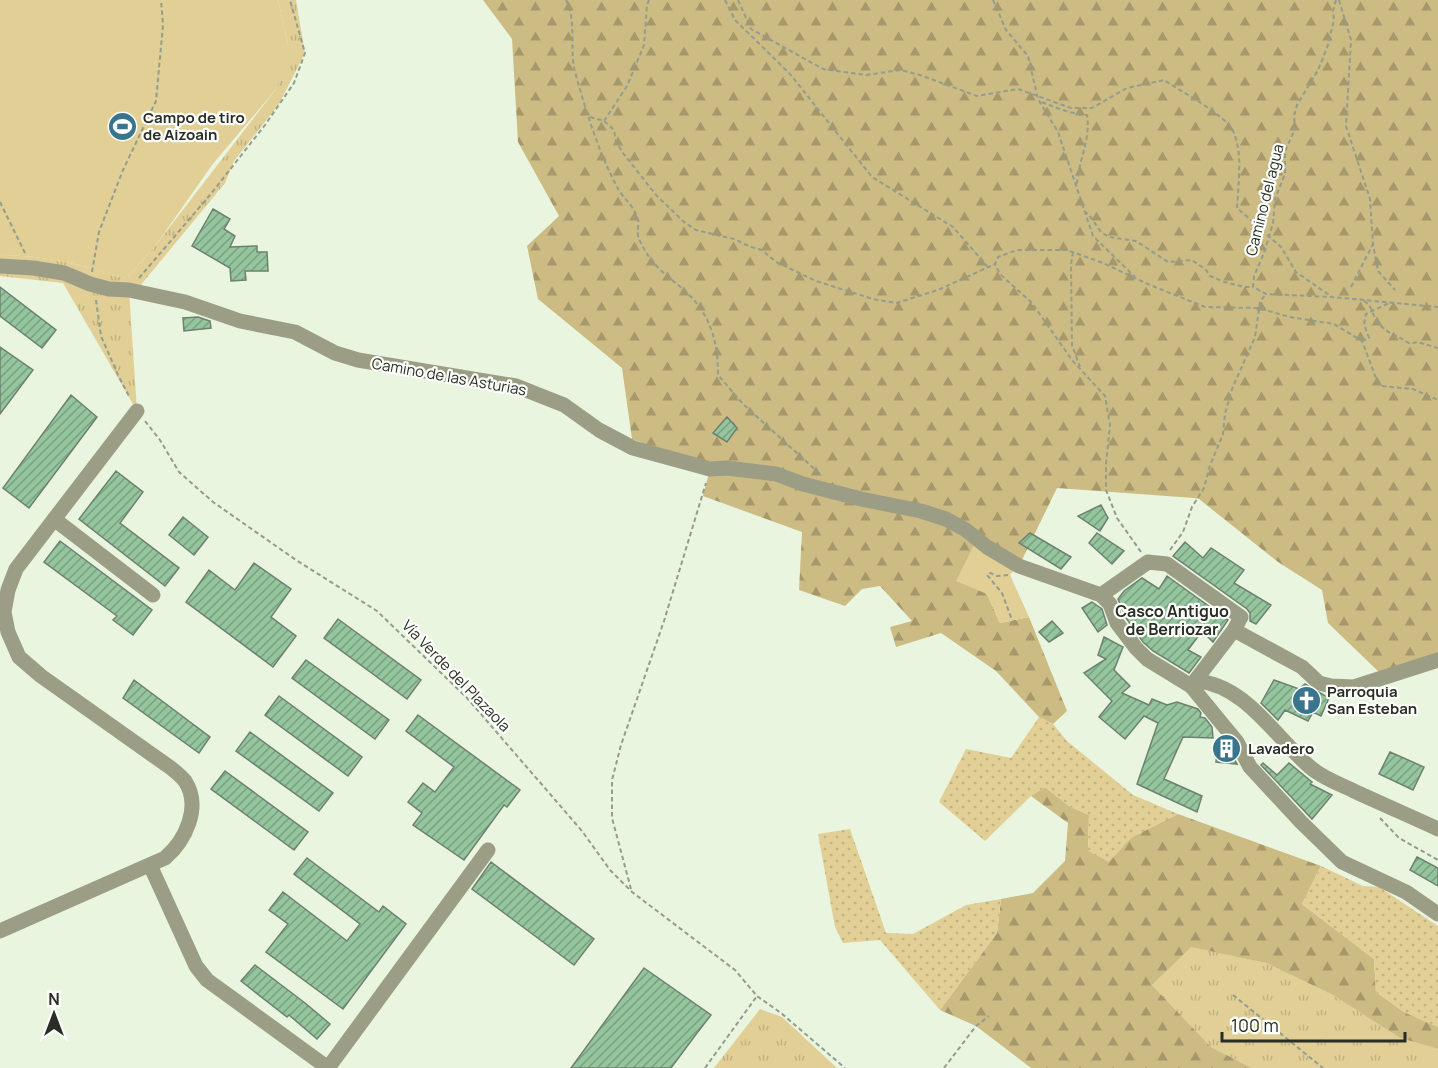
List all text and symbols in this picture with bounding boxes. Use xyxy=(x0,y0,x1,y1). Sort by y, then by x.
place label: Campo de tiro de Aizoain xyxy=(143,107,245,145)
sports icon: Campo de tiro de Aizoain xyxy=(106,111,138,143)
street label: Camino del agua xyxy=(1240,142,1289,258)
street label: Camino de las Asturias xyxy=(370,353,528,400)
district label: Casco Antiguo de Berriozar xyxy=(1115,600,1229,640)
street label: Vía Verde del Plazaola xyxy=(397,615,515,736)
place label: Parroquia San Esteban xyxy=(1327,681,1417,719)
church icon: Parroquia San Esteban xyxy=(1290,685,1322,717)
building icon: Lavadero xyxy=(1211,733,1243,765)
place label: Lavadero xyxy=(1248,738,1314,759)
north arrow xyxy=(24,984,84,1044)
text: N xyxy=(48,988,60,1010)
scale bar xyxy=(1222,1005,1405,1043)
text: 100 m xyxy=(1231,1013,1279,1037)

